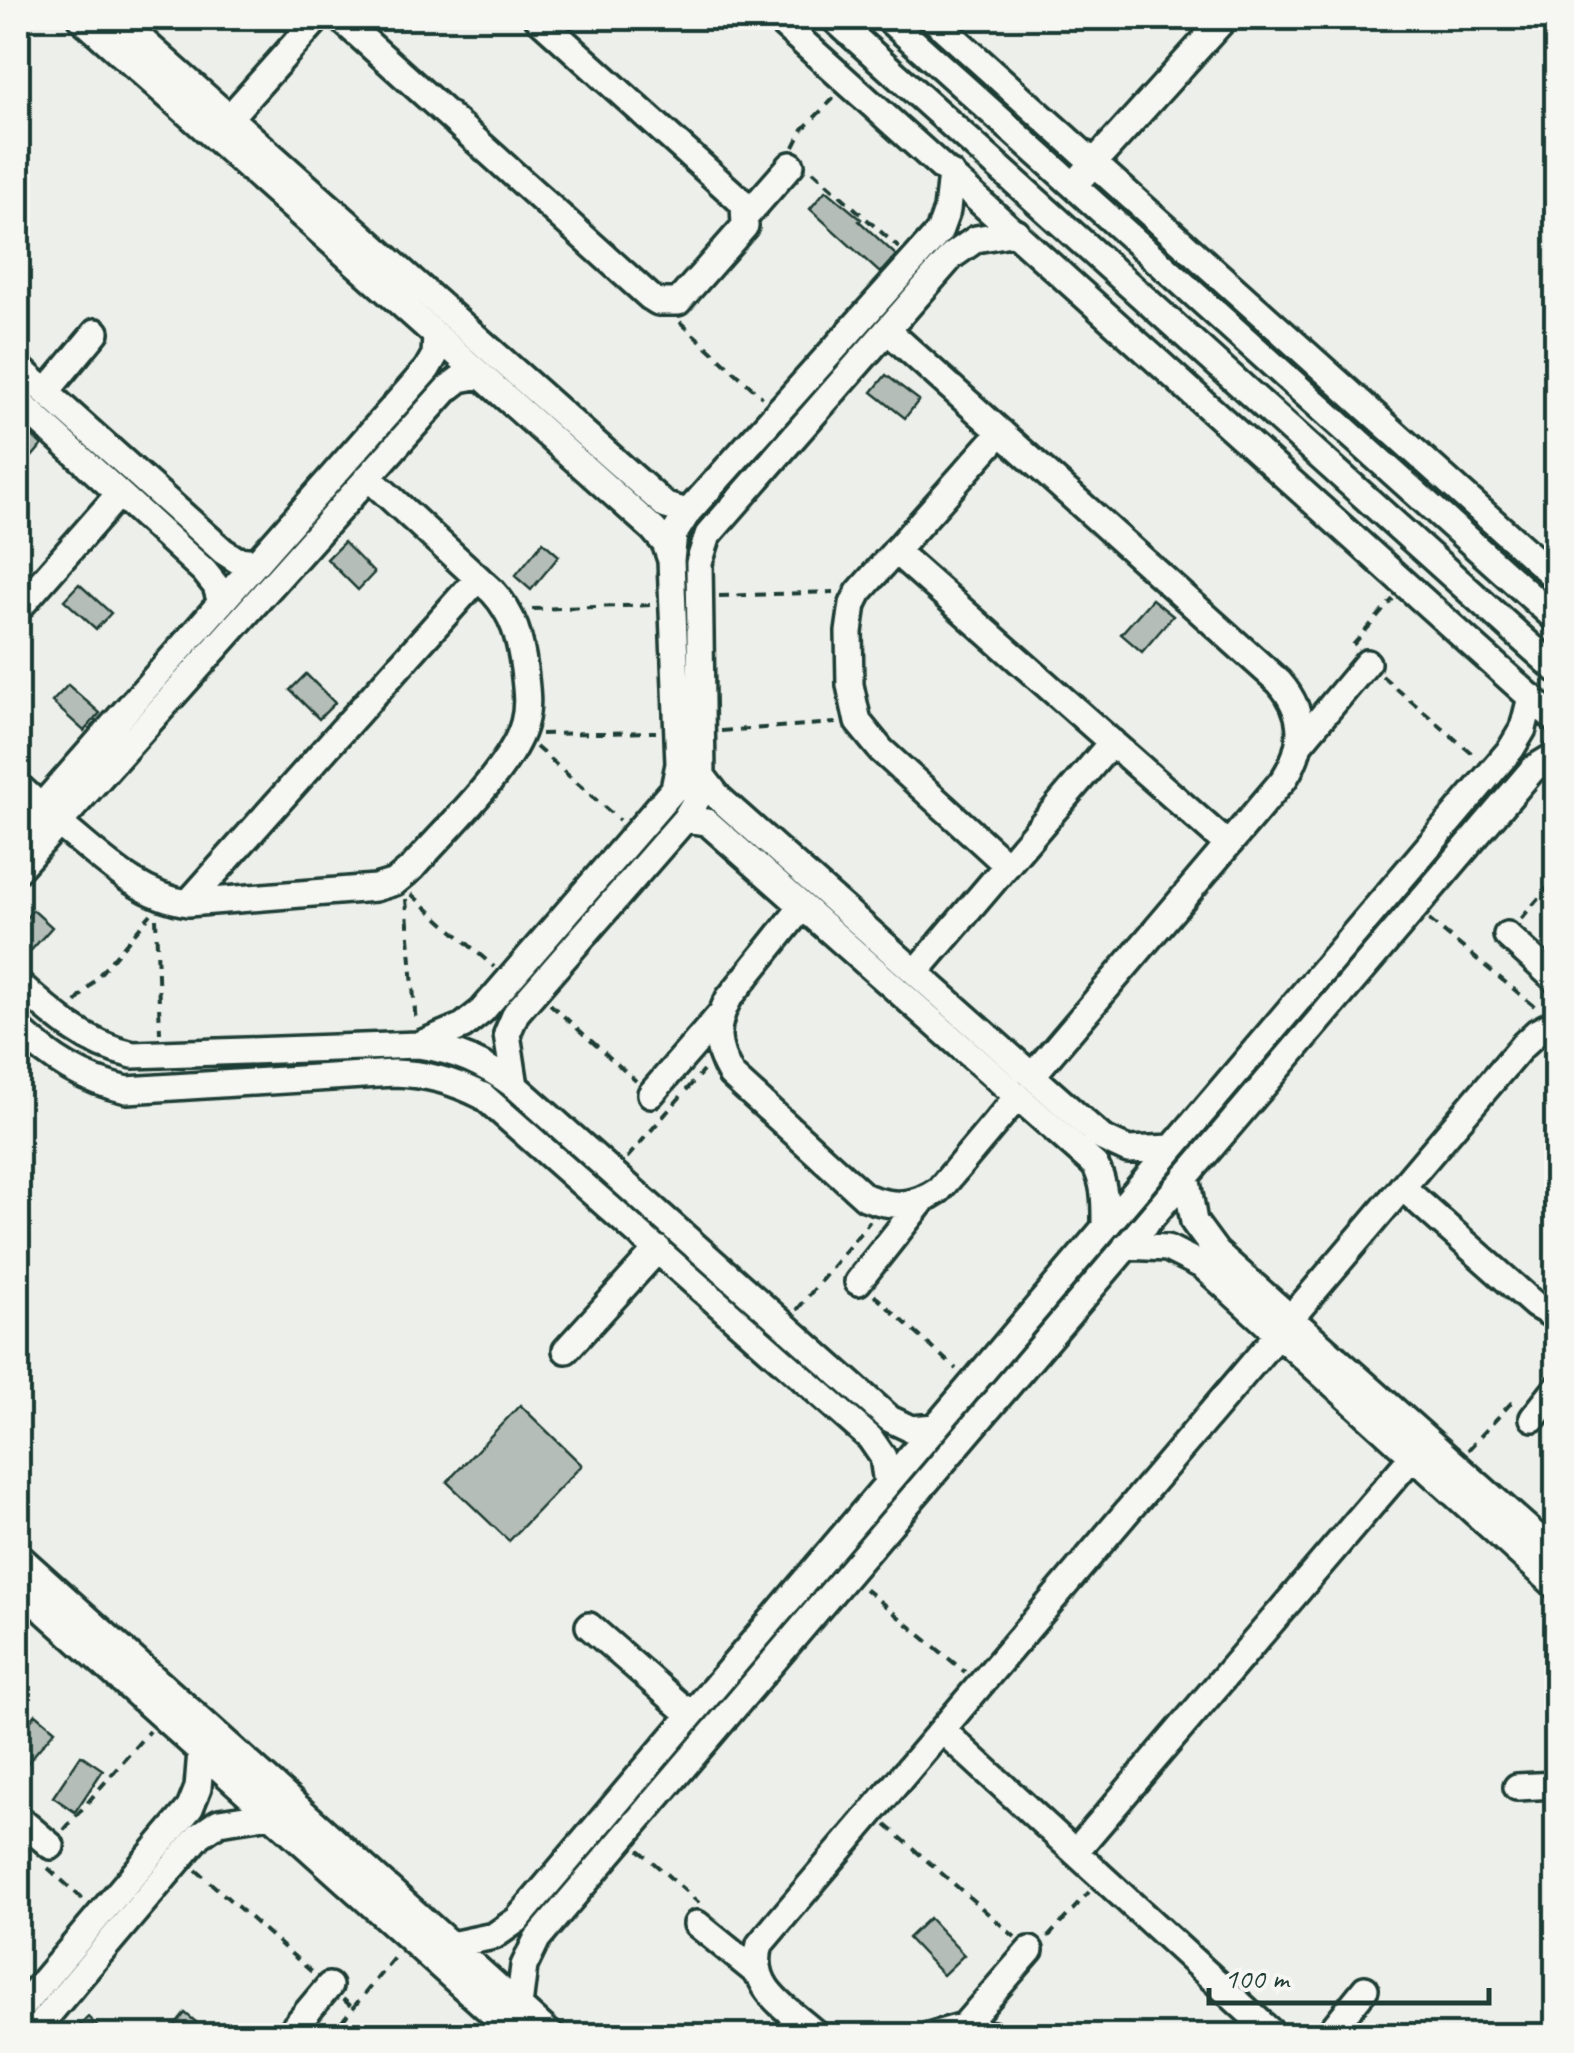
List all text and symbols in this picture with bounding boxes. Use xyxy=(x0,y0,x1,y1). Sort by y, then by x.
scale bar xyxy=(1209,1943,1489,2005)
text: 100 m xyxy=(1224,1959,1291,1997)

